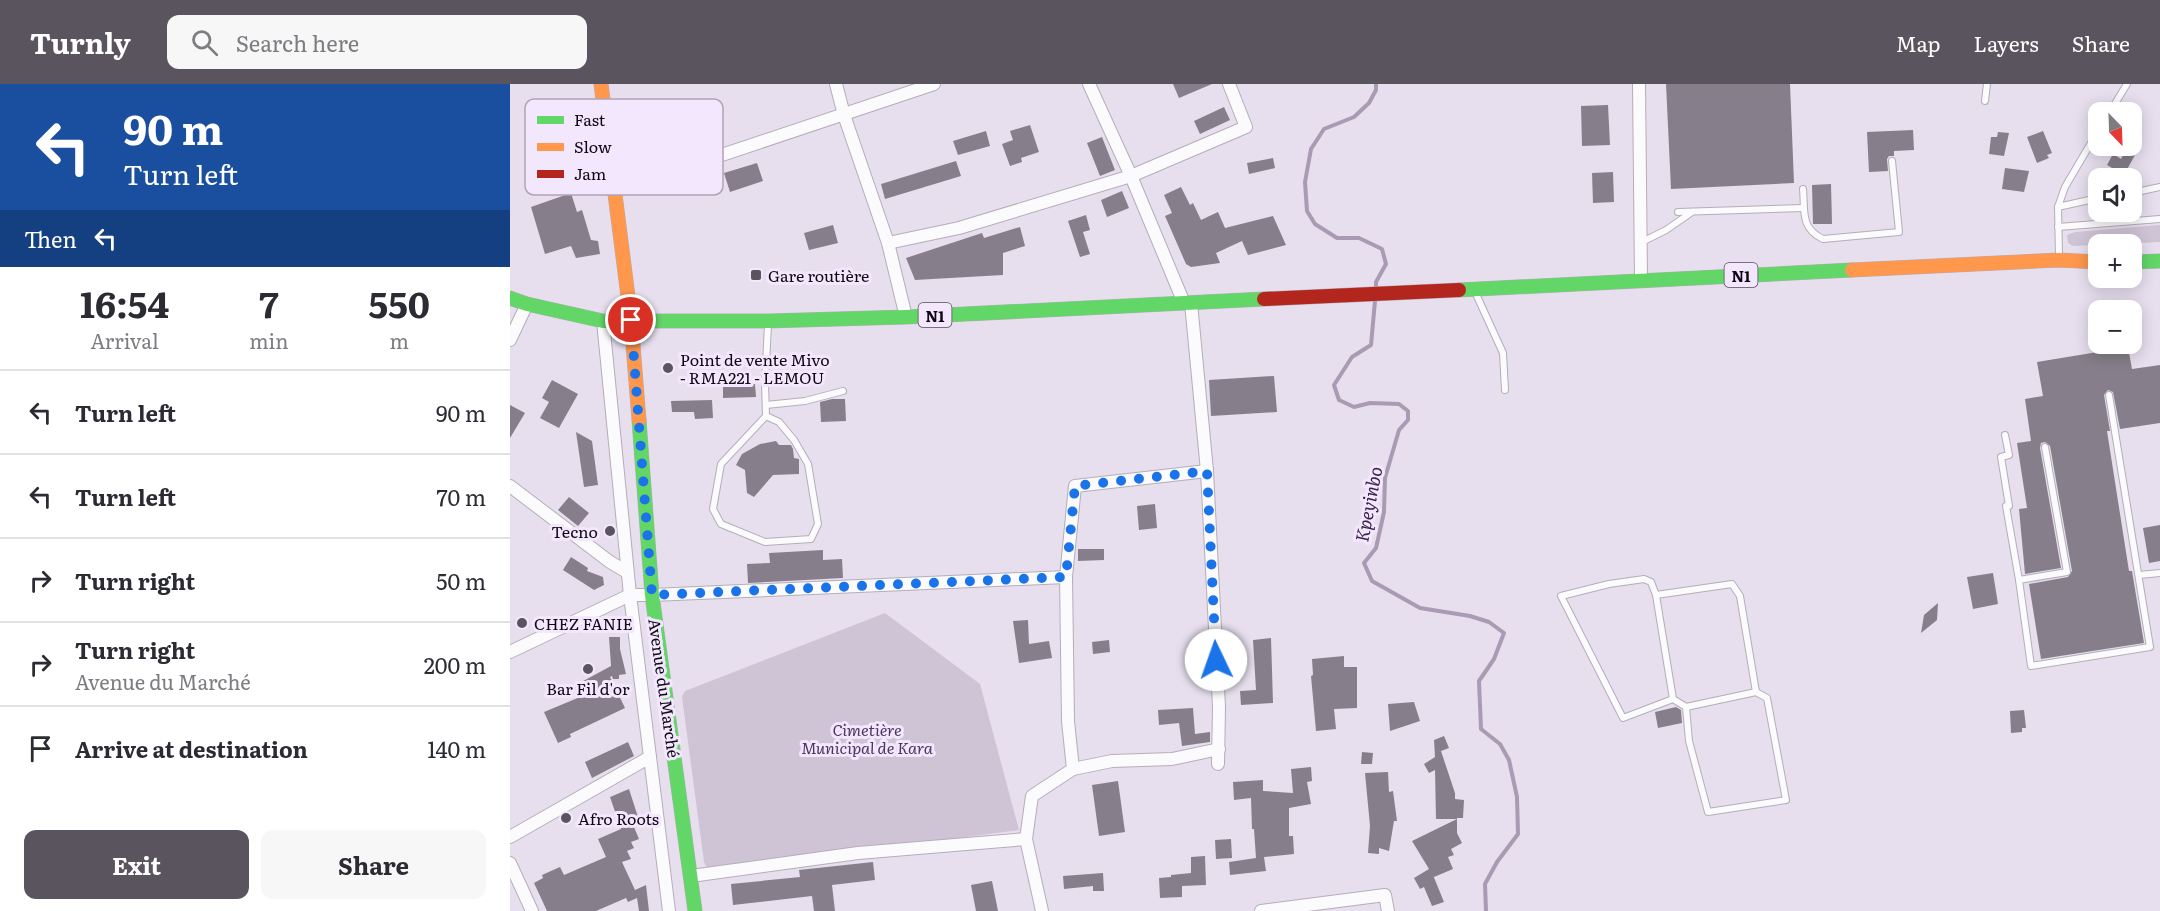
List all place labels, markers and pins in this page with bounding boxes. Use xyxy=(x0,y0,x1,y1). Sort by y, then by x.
place label: Gare routière xyxy=(768,263,869,287)
marker: Gare routière xyxy=(749,268,763,282)
pin xyxy=(605,294,656,345)
place label: Point de vente Mivo - RMA221 - LEMOU xyxy=(680,347,830,389)
marker: Point de vente Mivo - RMA221 - LEMOU xyxy=(661,361,675,375)
place label: Tecno xyxy=(551,519,598,543)
marker: Tecno xyxy=(603,524,617,538)
place label: CHEZ FANIE xyxy=(534,611,633,635)
marker: CHEZ FANIE xyxy=(515,616,529,630)
marker: Bar Fil d'or xyxy=(581,662,595,676)
place label: Bar Fil d'or xyxy=(546,676,630,700)
place label: Afro Roots xyxy=(578,806,659,830)
marker: Afro Roots xyxy=(559,811,573,825)

